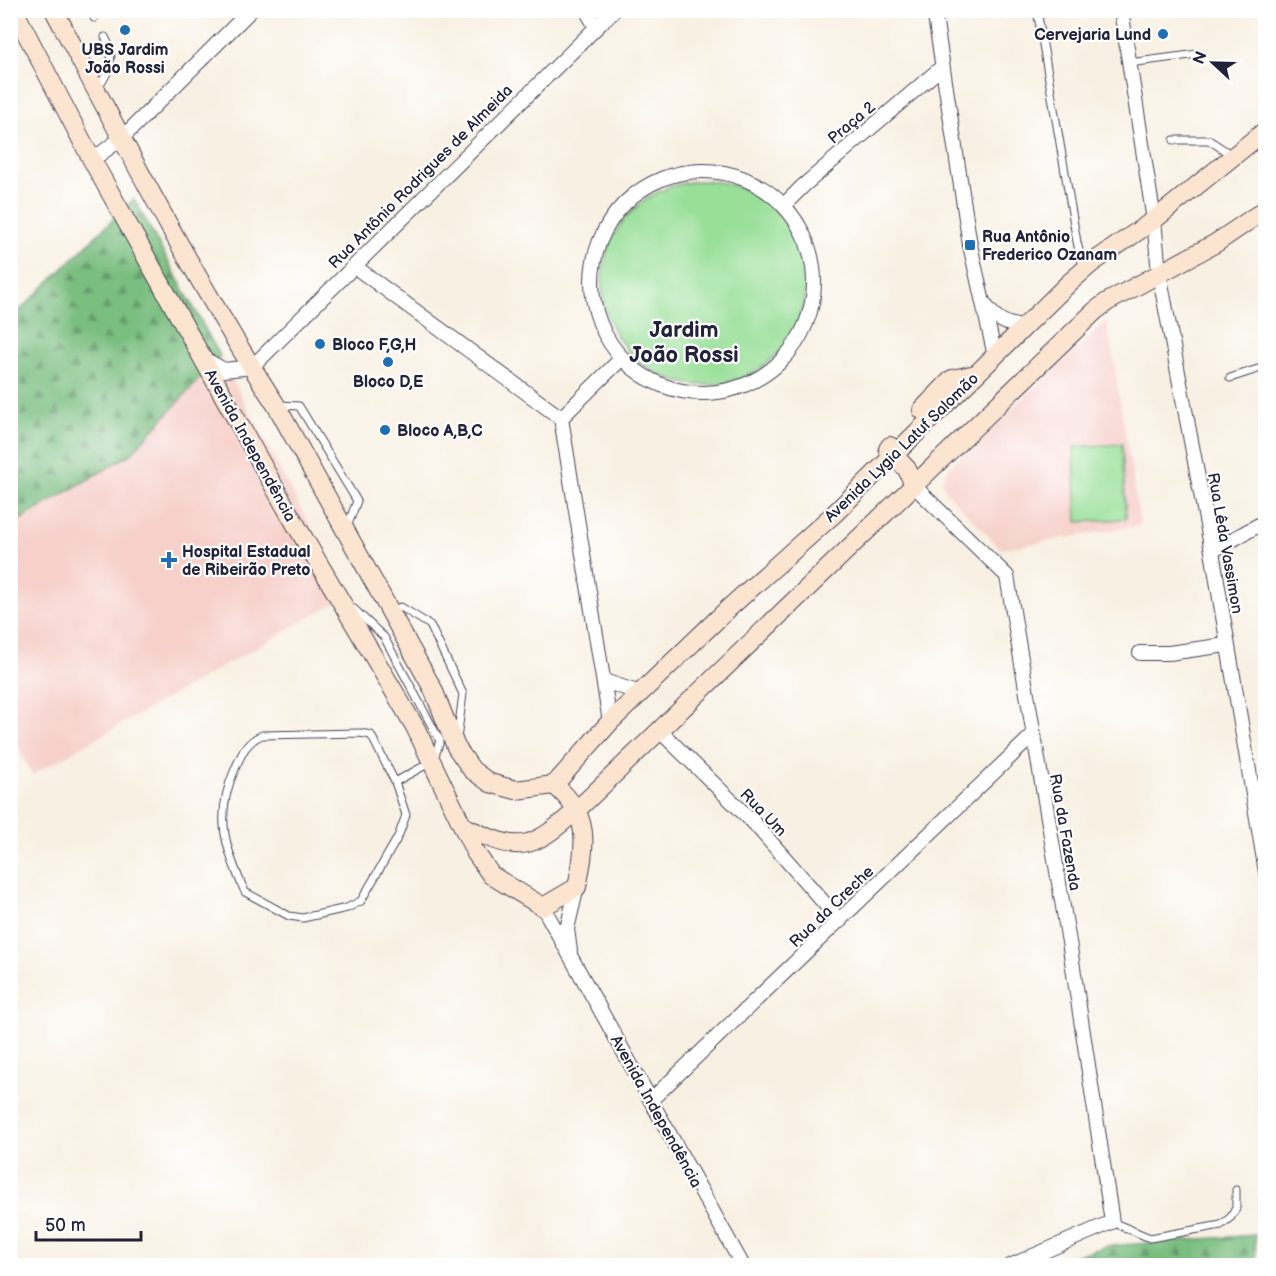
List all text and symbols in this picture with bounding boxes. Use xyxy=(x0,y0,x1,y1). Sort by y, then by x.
marker: UBS Jardim João Rossi xyxy=(118,23,132,37)
place label: Cervejaria Lund xyxy=(1034,26,1151,45)
marker: Cervejaria Lund xyxy=(1156,27,1170,41)
north arrow xyxy=(1183,33,1243,93)
place label: UBS Jardim João Rossi xyxy=(82,41,168,78)
text: N xyxy=(1189,49,1212,67)
street label: Rua Antônio Rodrigues de Almeida xyxy=(325,81,517,273)
street label: Praça 2 xyxy=(824,98,880,148)
place label: Rua Antônio Frederico Ozanam xyxy=(982,228,1117,265)
marker: Rua Antônio Frederico Ozanam xyxy=(963,238,977,252)
district label: Jardim João Rossi xyxy=(629,317,739,369)
place label: Bloco F,G,H xyxy=(332,336,416,355)
marker: Bloco F,G,H xyxy=(313,337,327,351)
marker: Bloco D,E xyxy=(381,355,395,369)
street label: Avenida Independência xyxy=(200,366,300,525)
street label: Avenida Lygia Latuf Salomão xyxy=(821,369,983,527)
place label: Bloco D,E xyxy=(353,373,423,392)
place label: Bloco A,B,C xyxy=(397,422,483,441)
marker: Bloco A,B,C xyxy=(378,423,392,437)
street label: Rua Lêda Vassimon xyxy=(1203,471,1246,615)
place label: Hospital Estadual de Ribeirão Preto xyxy=(182,543,311,580)
marker: Hospital Estadual de Ribeirão Preto xyxy=(160,551,178,569)
street label: Rua da Fazenda xyxy=(1045,772,1084,892)
street label: Rua Um xyxy=(736,785,790,841)
street label: Rua da Creche xyxy=(786,862,878,952)
street label: Avenida Independência xyxy=(606,1032,706,1191)
scale bar xyxy=(36,1204,141,1242)
text: 50 m xyxy=(45,1215,86,1236)

